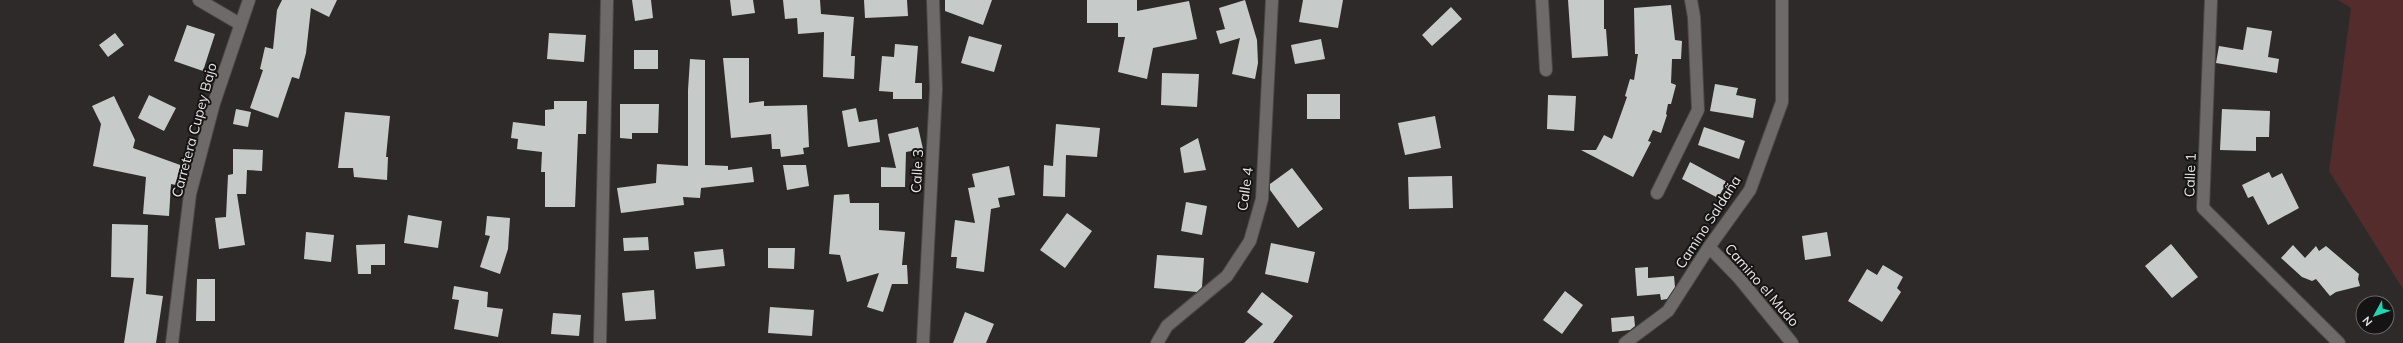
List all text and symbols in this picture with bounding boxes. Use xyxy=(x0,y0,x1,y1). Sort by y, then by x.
street label: Carretera Cupey Bajo xyxy=(167,61,221,199)
street label: Calle 3 xyxy=(907,149,927,193)
street label: Calle 1 xyxy=(2180,153,2200,197)
street label: Calle 4 xyxy=(1233,165,1257,212)
street label: Camino Saldaña xyxy=(1671,172,1745,272)
street label: Camino el Mudo xyxy=(1721,240,1803,330)
north arrow xyxy=(2355,295,2395,335)
text: N xyxy=(2359,314,2375,329)

